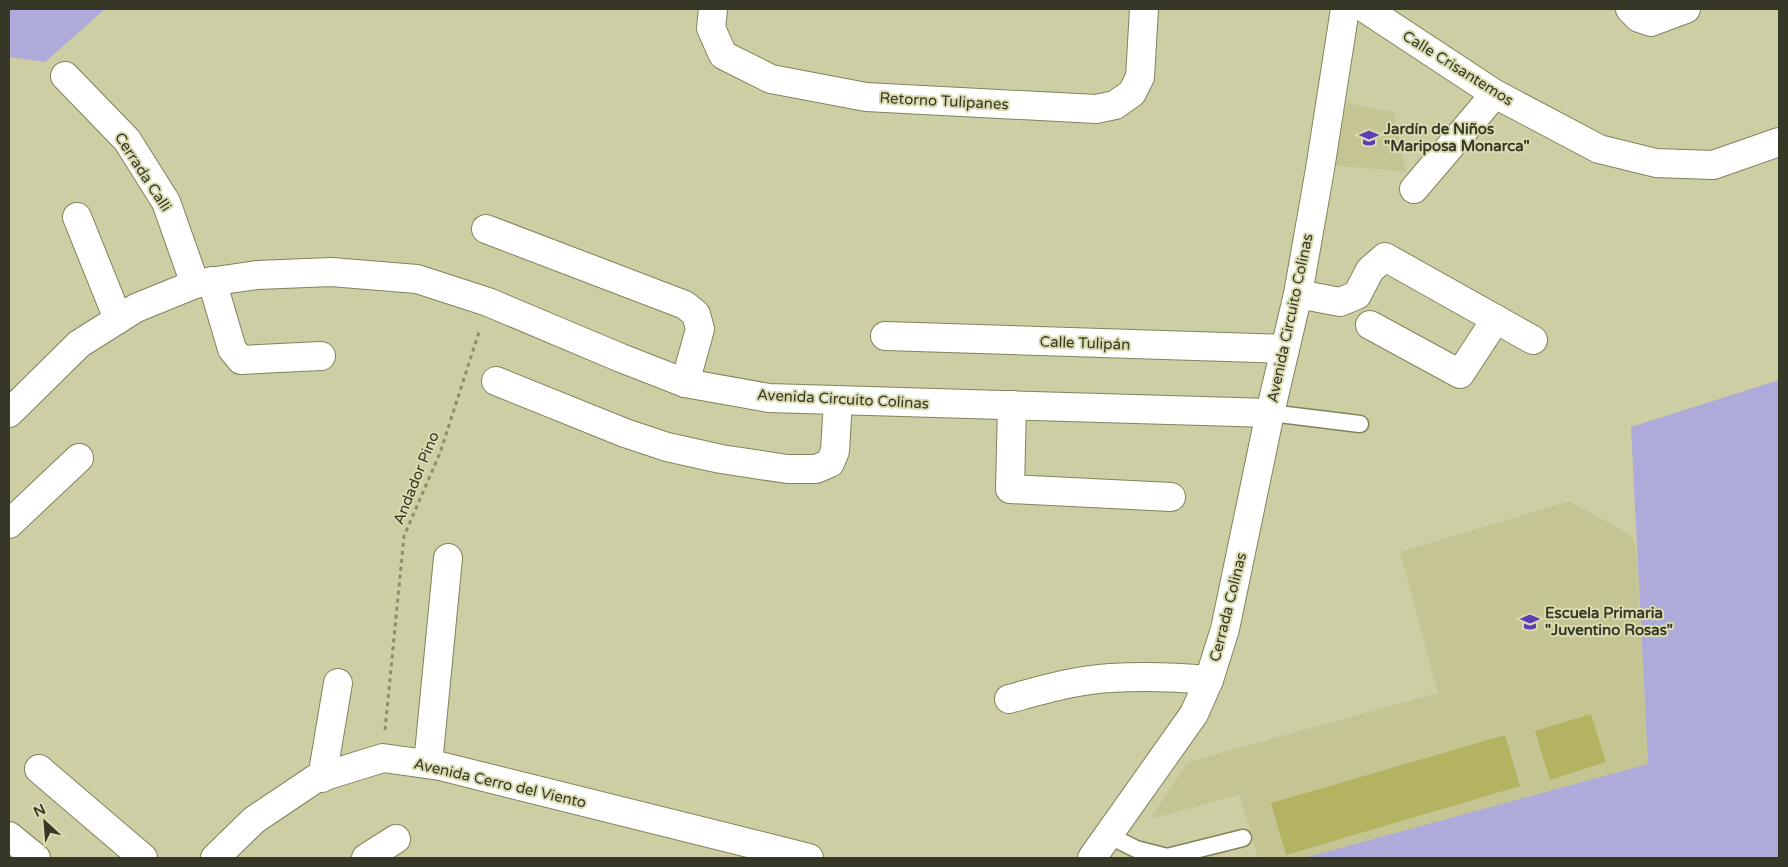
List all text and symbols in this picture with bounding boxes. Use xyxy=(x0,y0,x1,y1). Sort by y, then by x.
street label: Calle Crisantemos xyxy=(1399,27,1517,109)
street label: Retorno Tulipanes xyxy=(879,89,1009,113)
place label: Jardín de Niños "Mariposa Monarca" xyxy=(1383,120,1530,156)
school or university icon: Jardín de Niños "Mariposa Monarca" xyxy=(1358,127,1380,149)
street label: Cerrada Calli xyxy=(111,129,175,215)
street label: Avenida Circuito Colinas xyxy=(1263,232,1317,404)
street label: Calle Tulipán xyxy=(1039,332,1131,354)
street label: Avenida Circuito Colinas xyxy=(756,386,930,412)
street label: Andador Pino xyxy=(389,429,443,527)
street label: Cerrada Colinas xyxy=(1206,551,1250,663)
place label: Escuela Primaria "Juventino Rosas" xyxy=(1545,604,1673,639)
school or university icon: Escuela Primaria "Juventino Rosas" xyxy=(1519,611,1541,633)
street label: Avenida Cerro del Viento xyxy=(412,754,588,812)
north arrow xyxy=(20,797,70,847)
text: N xyxy=(31,801,48,821)

